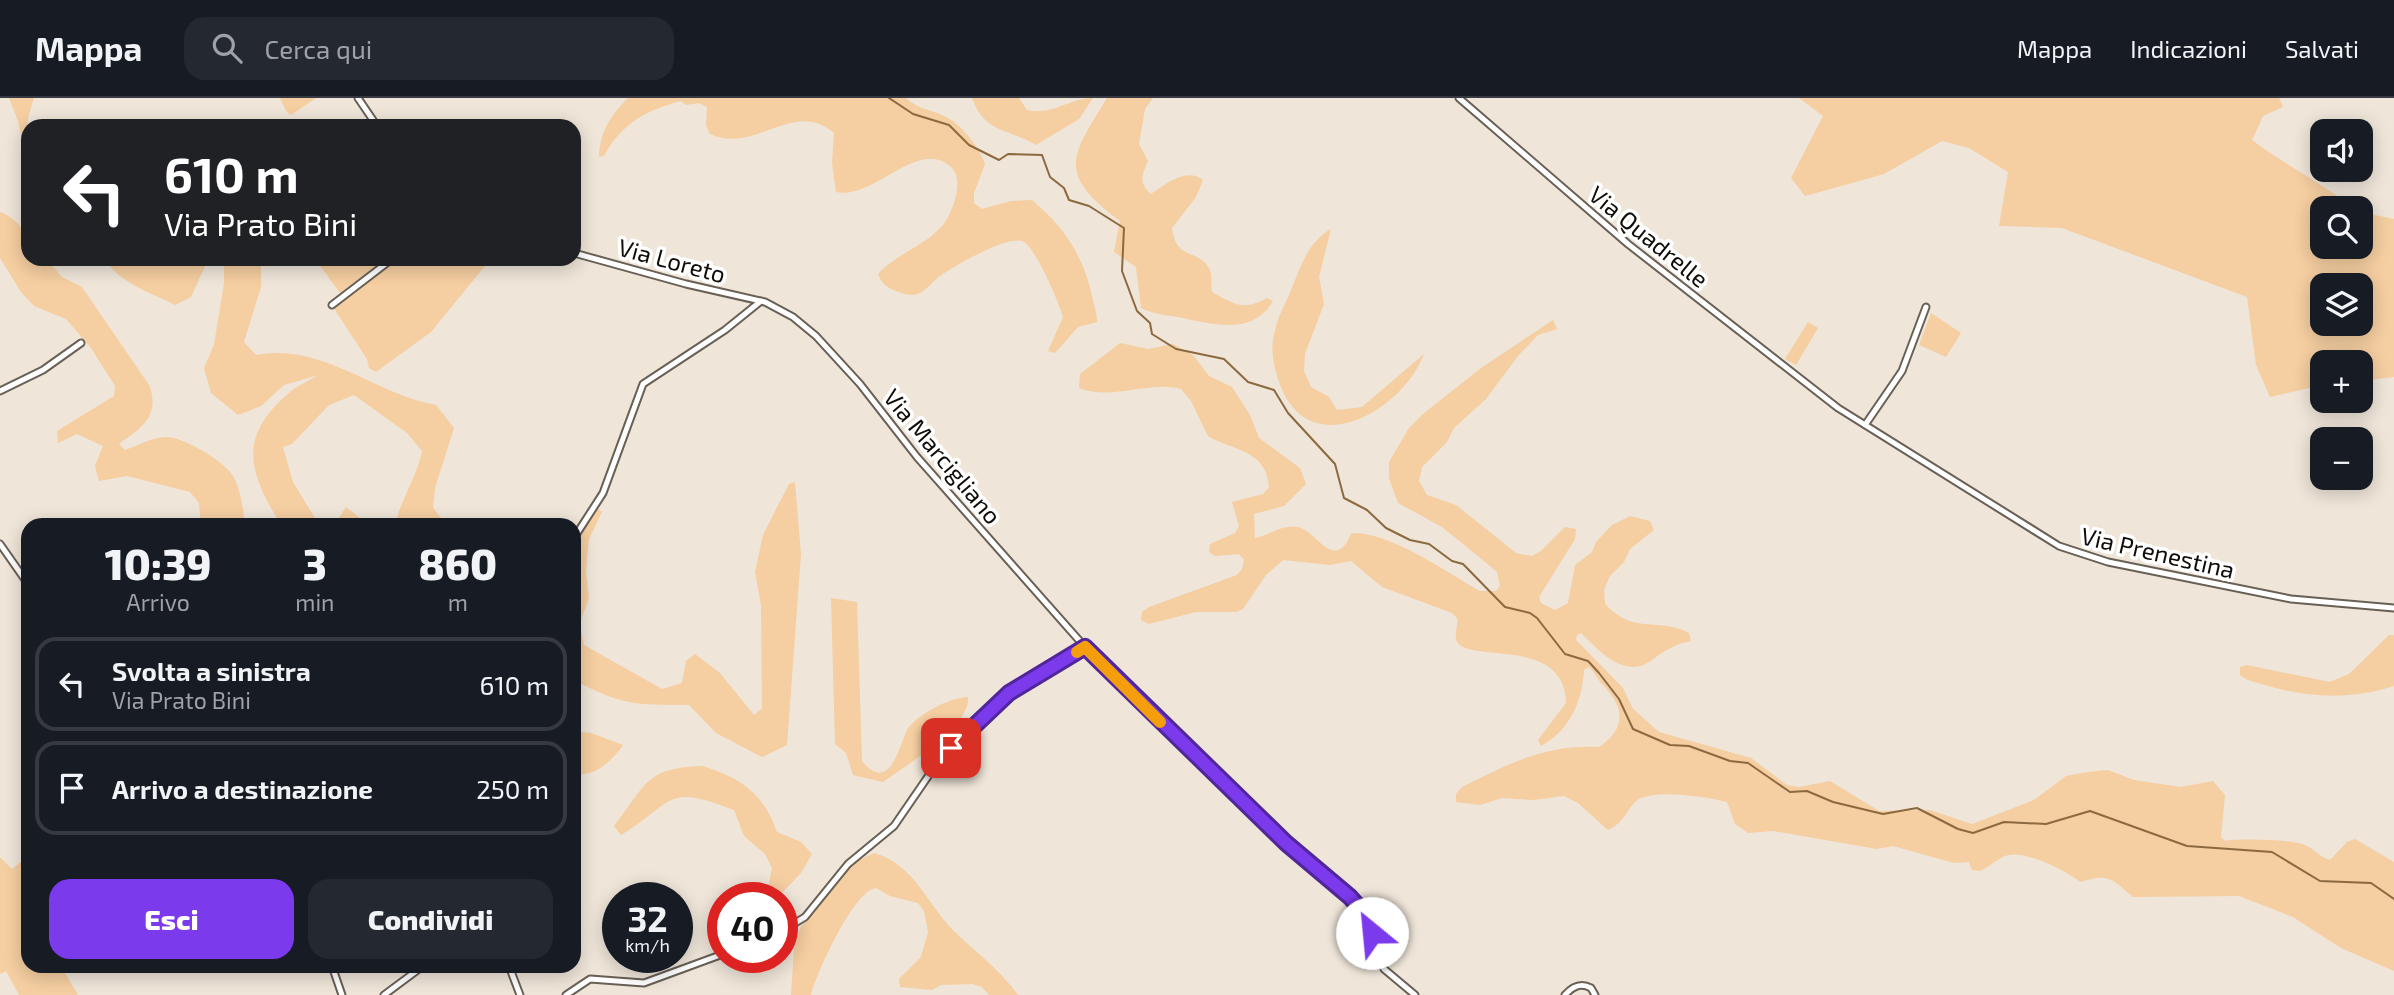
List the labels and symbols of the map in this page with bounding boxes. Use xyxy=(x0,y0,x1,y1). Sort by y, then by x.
street label: Via Quadrelle xyxy=(1583,179,1715,293)
street label: Via Loreto xyxy=(615,232,729,288)
street label: Via Marcigliano xyxy=(878,383,1008,529)
street label: Via Prenestina xyxy=(2078,520,2238,584)
pin xyxy=(921,718,981,778)
speed limit sign: 40 xyxy=(707,882,798,973)
position arrow xyxy=(1335,896,1409,970)

